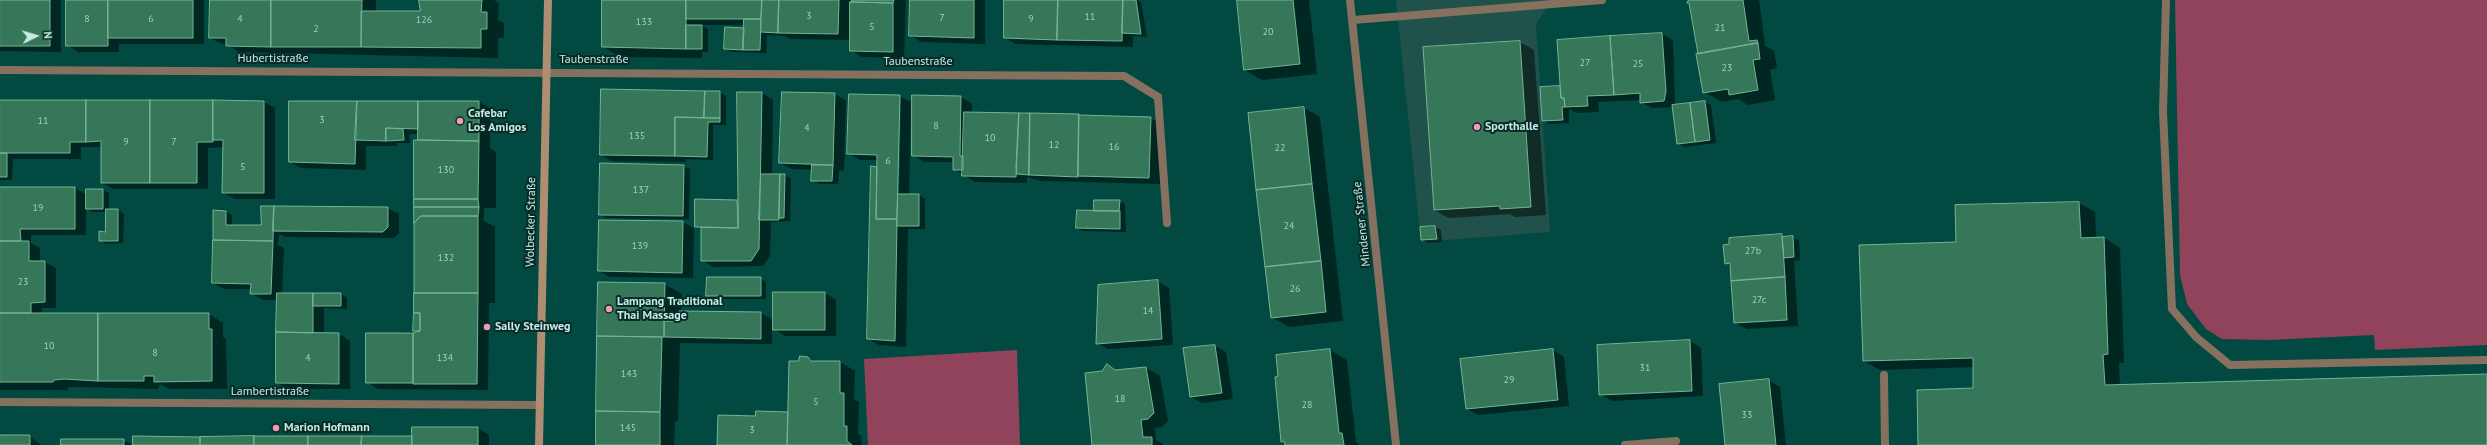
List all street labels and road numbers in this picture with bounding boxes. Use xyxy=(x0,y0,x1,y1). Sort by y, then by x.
street label: Hubertistraße xyxy=(237,52,309,66)
street label: Taubenstraße xyxy=(559,53,629,67)
street label: Taubenstraße xyxy=(883,55,953,69)
street label: Wolbecker Straße xyxy=(523,177,539,267)
street label: Mindener Straße xyxy=(1350,181,1374,267)
street label: Lambertistraße xyxy=(231,385,309,399)

